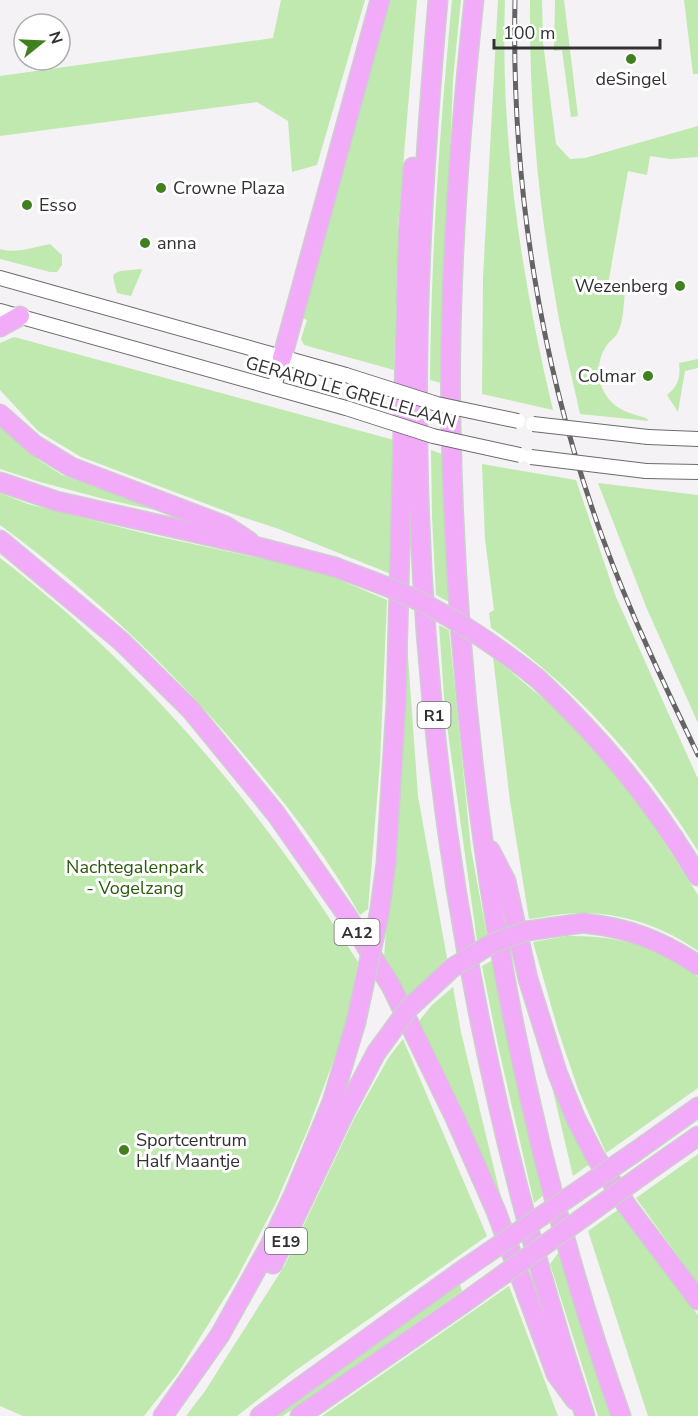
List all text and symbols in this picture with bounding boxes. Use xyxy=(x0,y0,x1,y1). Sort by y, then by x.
north arrow xyxy=(12,12,72,72)
scale bar xyxy=(494,12,660,50)
text: 100 m xyxy=(503,21,555,45)
text: N xyxy=(43,29,68,47)
marker: deSingel xyxy=(624,52,638,66)
place label: deSingel xyxy=(596,67,667,91)
place label: Crowne Plaza xyxy=(173,176,285,200)
marker: Crowne Plaza xyxy=(154,181,168,195)
place label: Esso xyxy=(39,193,77,217)
marker: Esso xyxy=(20,198,34,212)
place label: anna xyxy=(157,231,197,255)
marker: anna xyxy=(138,236,152,250)
place label: Wezenberg xyxy=(575,274,668,298)
marker: Wezenberg xyxy=(673,279,687,293)
street label: GERARD LE GRELLELAAN xyxy=(243,350,459,434)
place label: Colmar xyxy=(578,364,637,388)
marker: Colmar xyxy=(641,369,655,383)
road number: R1 xyxy=(418,702,450,728)
park label: Nachtegalenpark - Vogelzang xyxy=(66,855,205,900)
road number: A12 xyxy=(334,919,380,945)
place label: Sportcentrum Half Maantje xyxy=(136,1128,247,1173)
marker: Sportcentrum Half Maantje xyxy=(117,1143,131,1157)
road number: E19 xyxy=(265,1228,307,1254)

